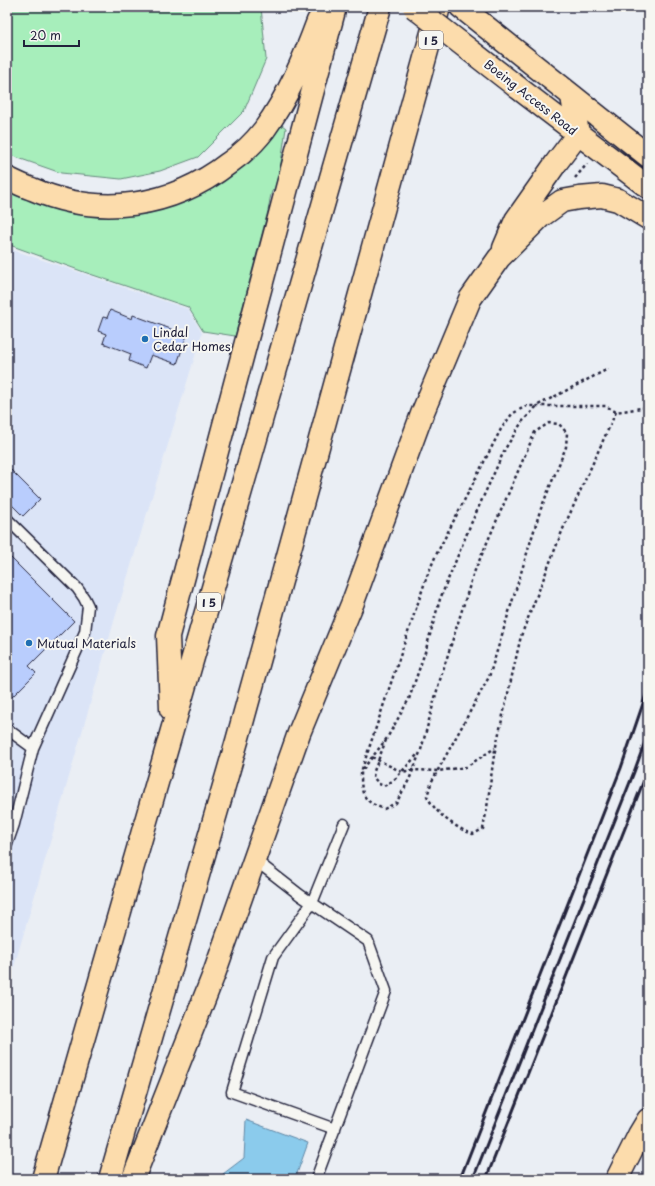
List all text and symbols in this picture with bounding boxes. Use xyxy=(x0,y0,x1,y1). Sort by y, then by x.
scale bar xyxy=(24,22,79,48)
text: 20 m xyxy=(30,26,61,44)
road number: I 5 xyxy=(419,31,443,49)
street label: Boeing Access Road xyxy=(481,55,581,139)
place label: Lindal Cedar Homes xyxy=(153,323,231,355)
marker: Lindal Cedar Homes xyxy=(140,334,150,344)
road number: I 5 xyxy=(197,593,221,611)
place label: Mutual Materials xyxy=(37,634,137,652)
marker: Mutual Materials xyxy=(24,638,34,648)

